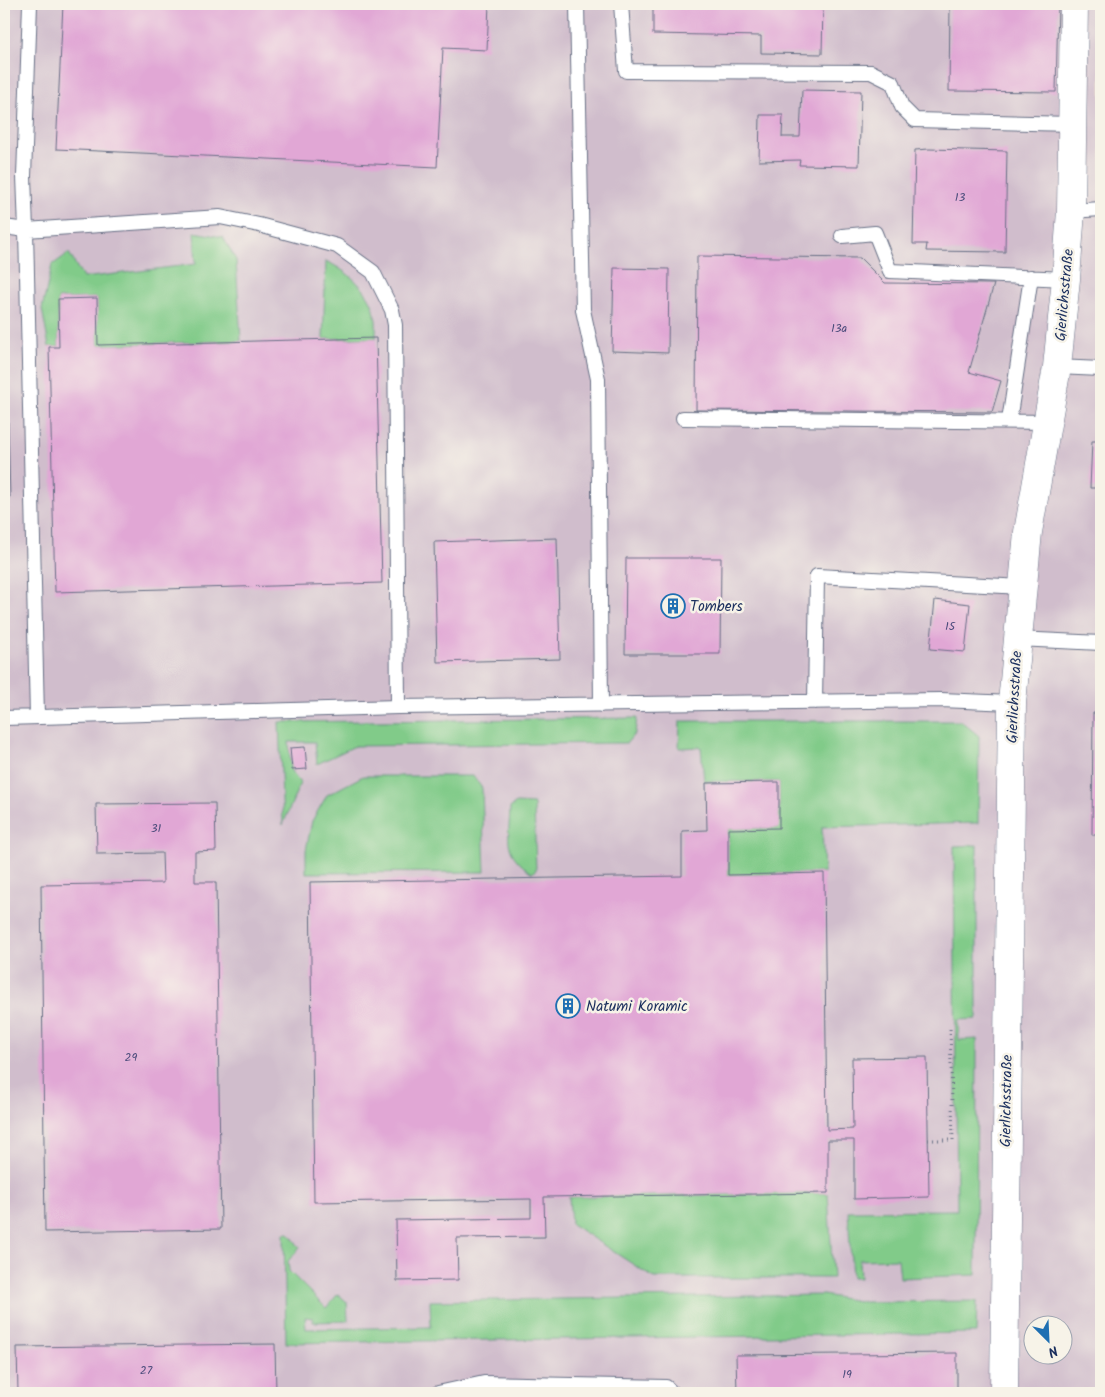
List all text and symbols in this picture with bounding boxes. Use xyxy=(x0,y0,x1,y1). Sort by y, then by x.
house number: 13 xyxy=(955,188,965,207)
street label: Gierlichsstraße xyxy=(1049,248,1081,342)
house number: 13a xyxy=(831,319,847,338)
building icon: Tombers xyxy=(660,593,686,619)
place label: Tombers xyxy=(690,595,743,619)
house number: 15 xyxy=(945,617,957,636)
street label: Gierlichsstraße xyxy=(1001,650,1029,744)
house number: 31 xyxy=(151,819,162,838)
building icon: Natumi Koramic xyxy=(555,993,581,1019)
place label: Natumi Koramic xyxy=(586,995,688,1019)
house number: 29 xyxy=(125,1048,138,1067)
street label: Gierlichsstraße xyxy=(994,1054,1020,1147)
north arrow xyxy=(1022,1314,1072,1364)
text: N xyxy=(1044,1339,1061,1363)
house number: 27 xyxy=(140,1361,153,1380)
house number: 19 xyxy=(842,1365,852,1384)

